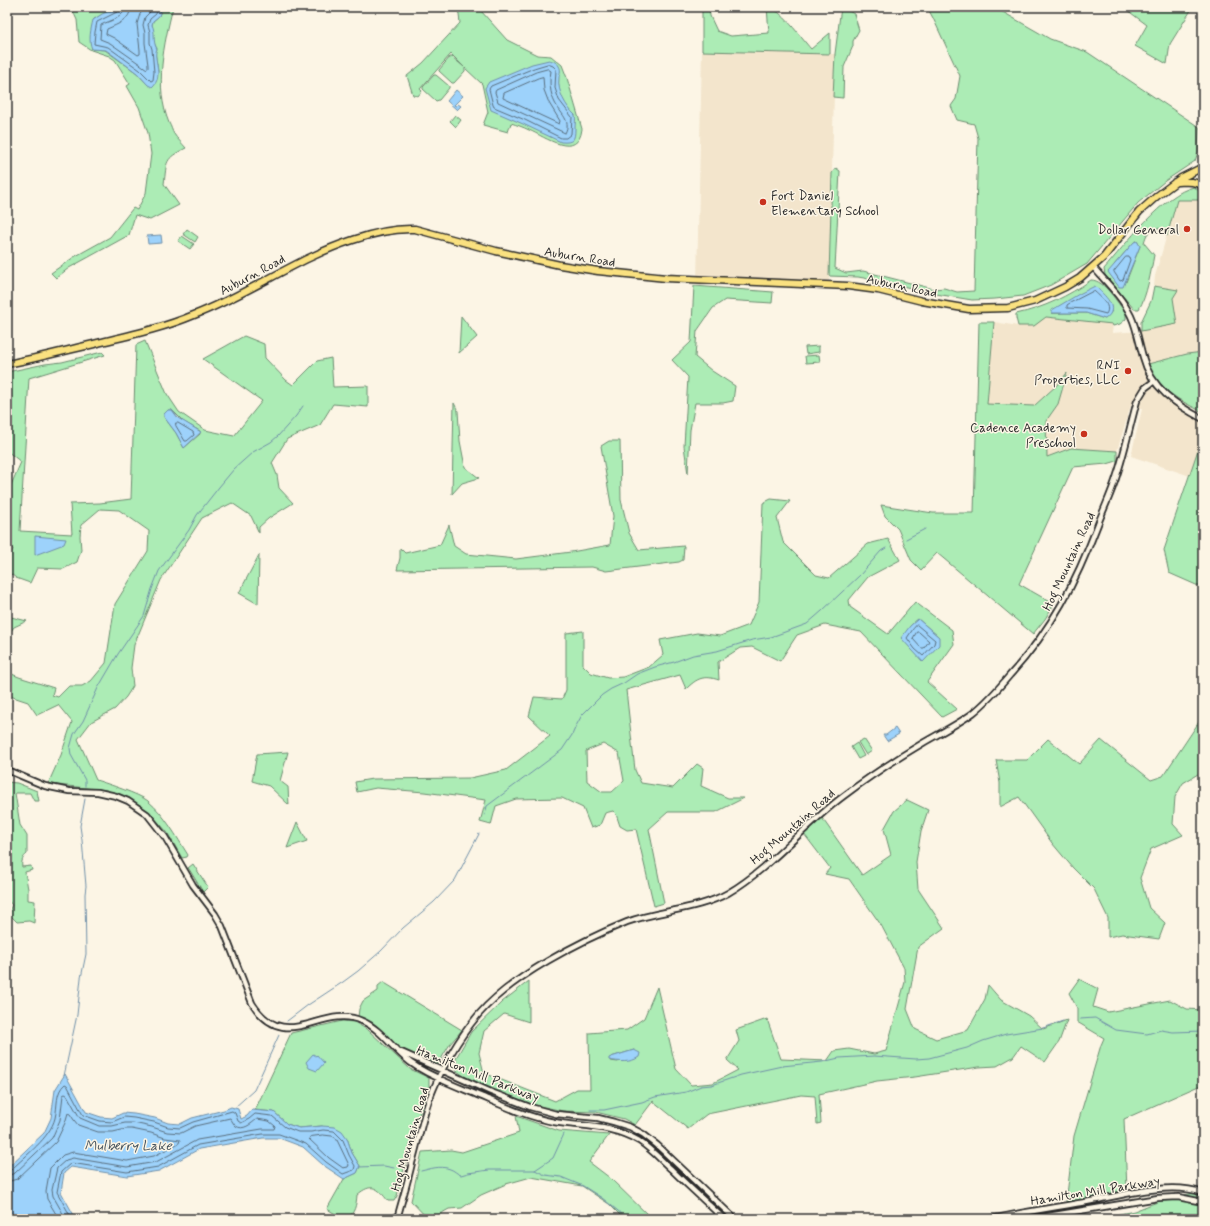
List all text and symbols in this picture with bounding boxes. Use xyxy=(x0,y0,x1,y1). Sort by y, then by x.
place label: Fort Daniel Elementary School xyxy=(771,188,879,220)
marker: Fort Daniel Elementary School xyxy=(758,197,768,207)
place label: Dollar General xyxy=(1097,222,1179,239)
marker: Dollar General xyxy=(1182,224,1192,234)
street label: Auburn Road xyxy=(543,243,617,272)
street label: Auburn Road xyxy=(217,251,288,300)
street label: Auburn Road xyxy=(865,271,939,302)
place label: RNI Properties, LLC xyxy=(1034,357,1120,389)
marker: RNI Properties, LLC xyxy=(1123,366,1133,376)
place label: Cadence Academy Preschool xyxy=(970,420,1076,452)
marker: Cadence Academy Preschool xyxy=(1079,429,1089,439)
street label: Hog Mountain Road xyxy=(1039,509,1102,615)
street label: Hog Mountain Road xyxy=(747,786,840,870)
street label: Hamilton Mill Parkway xyxy=(414,1042,541,1107)
street label: Hog Mountain Road xyxy=(387,1085,435,1194)
water label: Mulberry Lake xyxy=(84,1137,172,1155)
street label: Hamilton Mill Parkway xyxy=(1029,1173,1161,1210)

